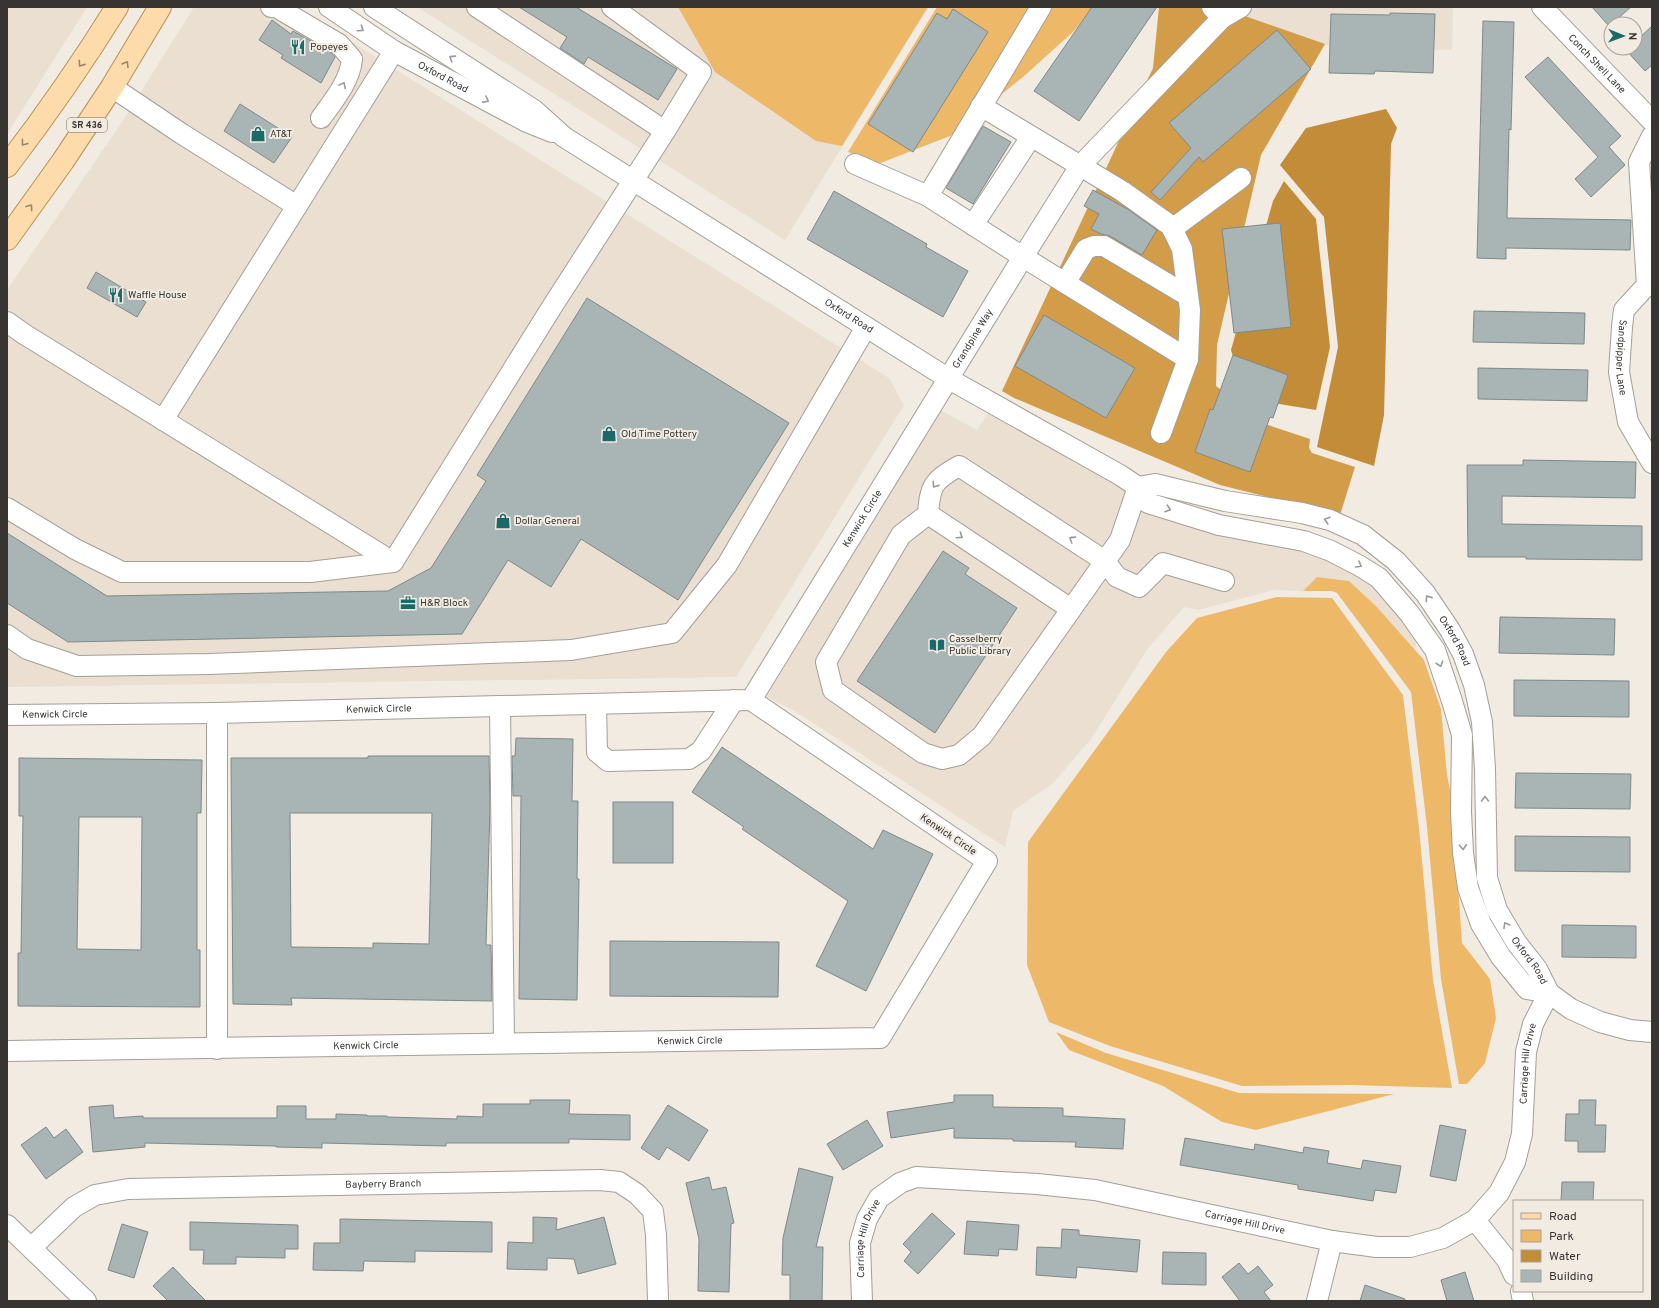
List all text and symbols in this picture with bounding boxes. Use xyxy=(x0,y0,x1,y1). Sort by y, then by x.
north arrow xyxy=(1603,16,1643,56)
one-way arrow xyxy=(357,24,364,31)
street label: Conch Shell Lane xyxy=(1565,31,1629,96)
text: N xyxy=(1625,32,1639,40)
restaurant icon: Popeyes xyxy=(289,38,307,56)
place label: Popeyes xyxy=(310,41,348,54)
one-way arrow xyxy=(449,55,456,63)
street label: Oxford Road xyxy=(415,58,471,96)
one-way arrow xyxy=(79,59,86,66)
one-way arrow xyxy=(121,61,128,68)
one-way arrow xyxy=(338,82,345,89)
one-way arrow xyxy=(482,96,489,103)
road number: SR 436 xyxy=(67,118,107,132)
shop icon: AT&T xyxy=(249,125,267,143)
place label: AT&T xyxy=(270,128,293,141)
one-way arrow xyxy=(22,139,29,146)
one-way arrow xyxy=(25,204,33,211)
restaurant icon: Waffle House xyxy=(107,286,125,304)
place label: Waffle House xyxy=(128,289,187,302)
street label: Oxford Road xyxy=(822,296,876,336)
street label: Grandpine Way xyxy=(950,307,996,371)
street label: Sandpipper Lane xyxy=(1612,319,1630,396)
shop icon: Old Time Pottery xyxy=(600,425,618,443)
place label: Old Time Pottery xyxy=(621,428,697,441)
one-way arrow xyxy=(933,480,940,487)
street label: Kenwick Circle xyxy=(840,487,885,550)
one-way arrow xyxy=(1164,504,1171,513)
shop icon: Dollar General xyxy=(494,512,512,530)
place label: Dollar General xyxy=(515,515,579,528)
one-way arrow xyxy=(1324,516,1331,525)
one-way arrow xyxy=(956,531,963,539)
one-way arrow xyxy=(1069,537,1076,544)
one-way arrow xyxy=(1355,561,1362,568)
office icon: H&R Block xyxy=(399,594,417,612)
one-way arrow xyxy=(1426,595,1433,602)
place label: H&R Block xyxy=(420,597,468,610)
street label: Oxford Road xyxy=(1436,613,1473,668)
place label: Casselberry Public Library xyxy=(949,633,1011,658)
library icon: Casselberry Public Library xyxy=(928,636,946,654)
one-way arrow xyxy=(1435,661,1443,668)
street label: Kenwick Circle xyxy=(346,702,412,716)
street label: Kenwick Circle xyxy=(22,708,88,721)
one-way arrow xyxy=(1481,796,1489,802)
street label: Kenwick Circle xyxy=(917,811,979,859)
one-way arrow xyxy=(1458,844,1467,850)
one-way arrow xyxy=(1503,922,1510,929)
street label: Oxford Road xyxy=(1508,935,1550,987)
street label: Carriage Hill Drive xyxy=(1517,1022,1539,1104)
street label: Kenwick Circle xyxy=(657,1034,723,1048)
street label: Kenwick Circle xyxy=(333,1039,399,1053)
street label: Bayberry Branch xyxy=(345,1177,421,1191)
street label: Carriage Hill Drive xyxy=(853,1197,883,1278)
legend xyxy=(1513,1200,1643,1292)
street label: Carriage Hill Drive xyxy=(1204,1207,1286,1237)
text: Road xyxy=(1549,1209,1577,1225)
text: Park xyxy=(1549,1229,1574,1245)
text: Water xyxy=(1549,1249,1581,1265)
text: Building xyxy=(1549,1269,1593,1285)

